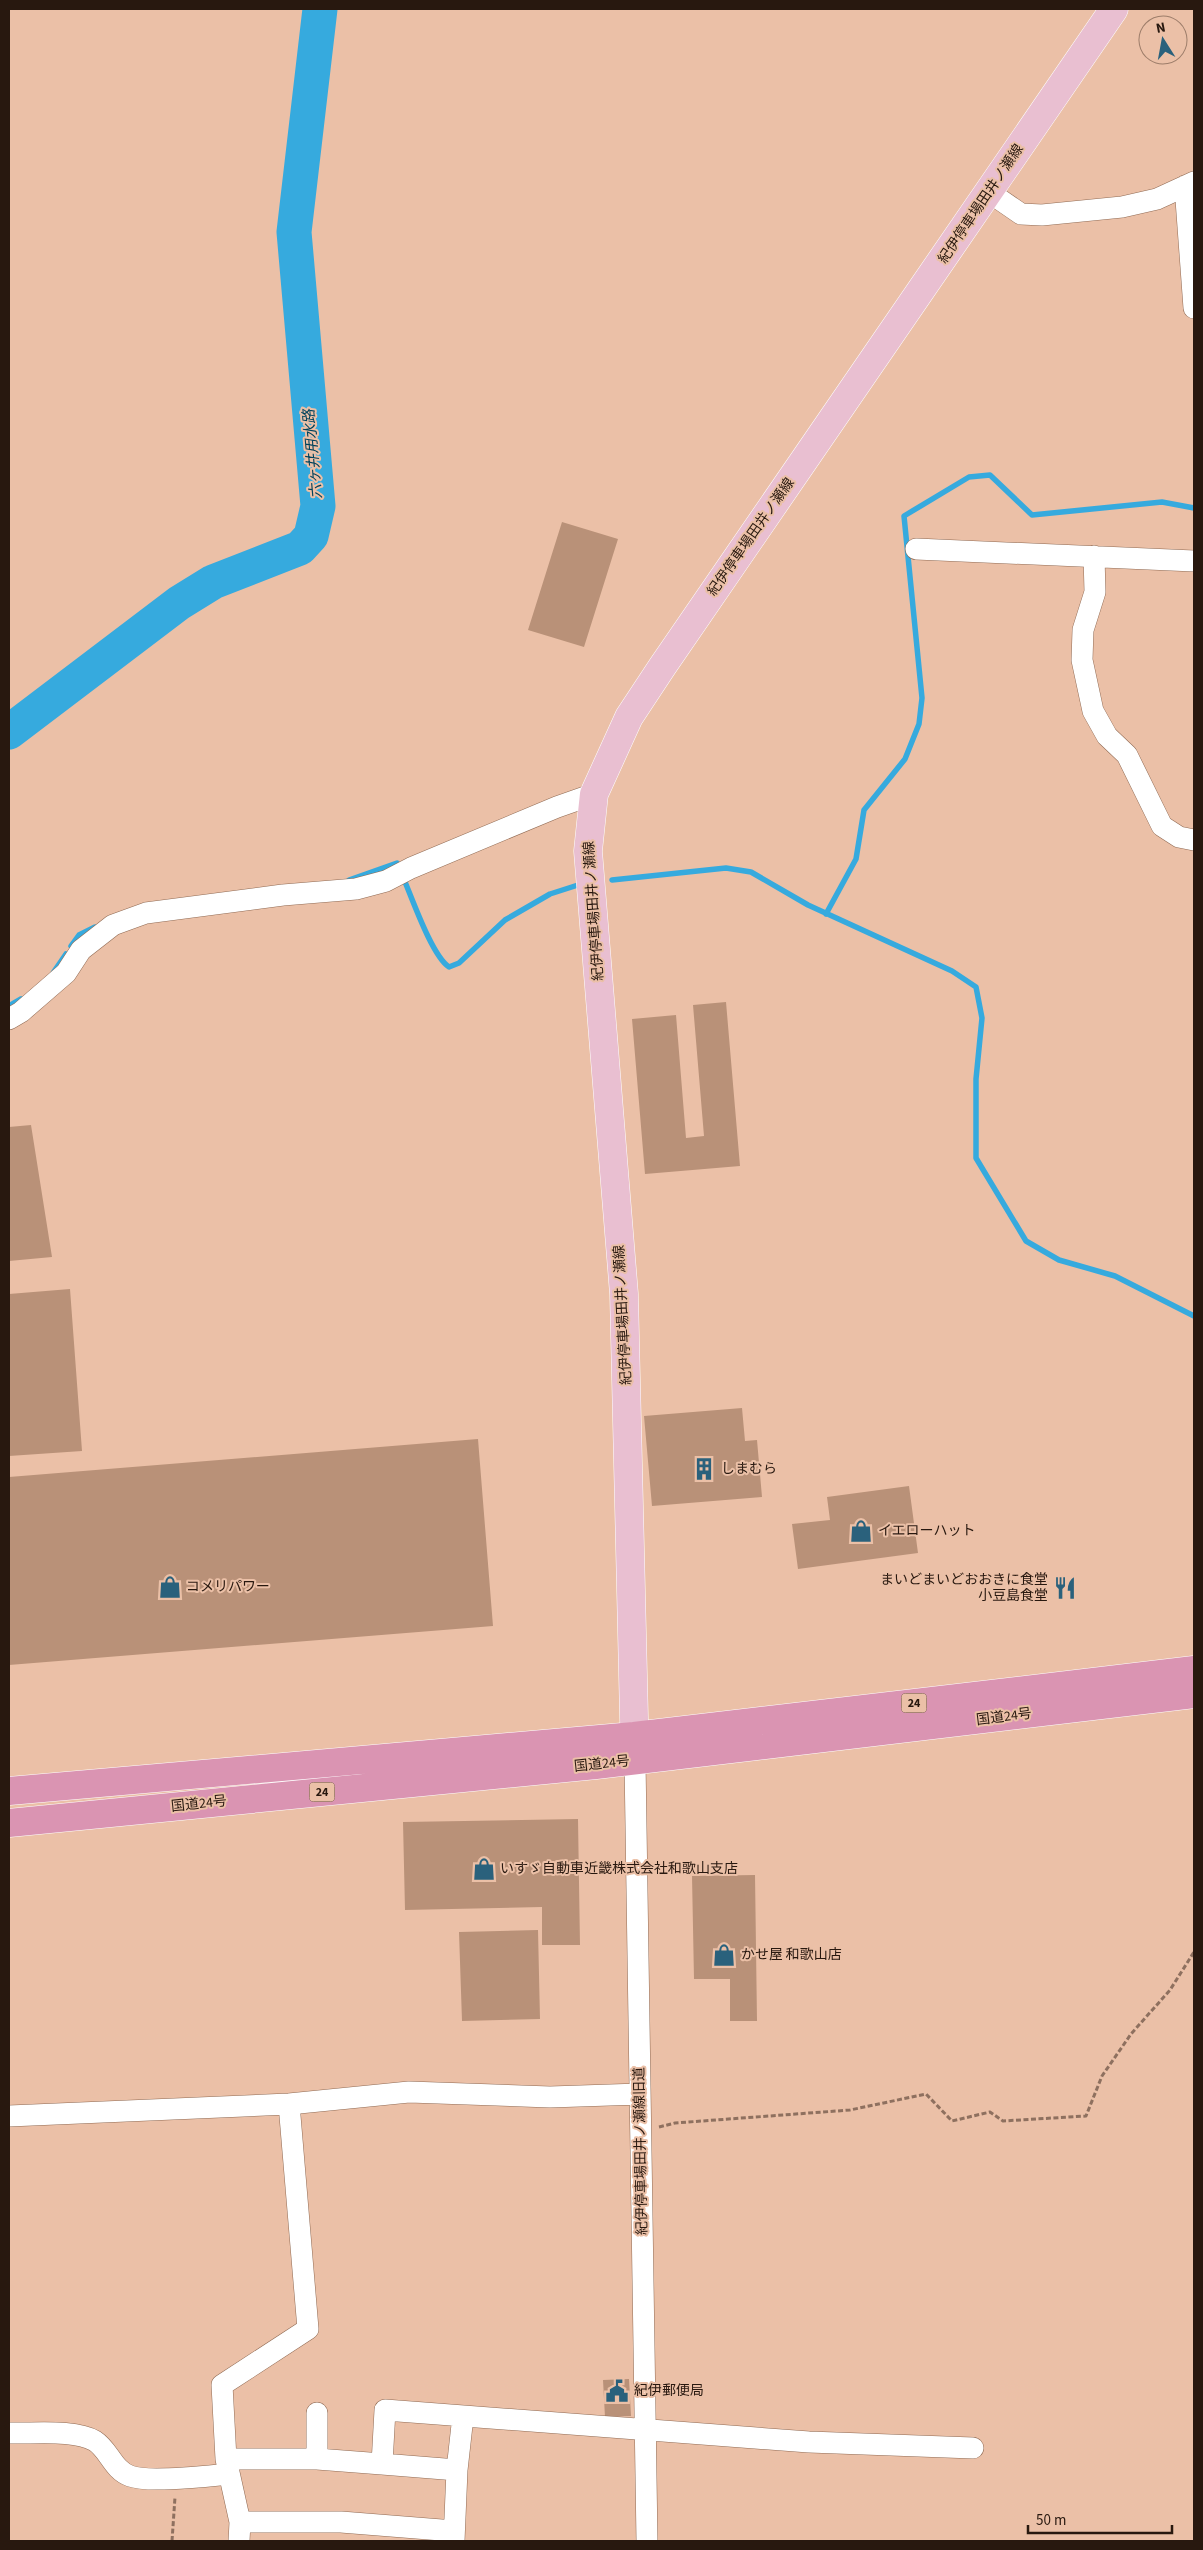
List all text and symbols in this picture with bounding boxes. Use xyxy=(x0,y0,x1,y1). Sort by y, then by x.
north arrow xyxy=(1138,15,1188,65)
text: N xyxy=(1154,18,1167,39)
street label: 紀伊停車場田井ノ瀬線 xyxy=(934,140,1028,268)
water label: 六ヶ井用水路 xyxy=(298,406,327,500)
street label: 紀伊停車場田井ノ瀬線 xyxy=(703,474,799,600)
street label: 紀伊停車場田井ノ瀬線 xyxy=(579,840,609,982)
street label: 紀伊停車場田井ノ瀬線 xyxy=(609,1245,637,1385)
building icon: しまむら xyxy=(691,1456,717,1482)
place label: しまむら xyxy=(721,1459,777,1479)
shop icon: イエローハット xyxy=(848,1518,874,1544)
place label: イエローハット xyxy=(878,1521,976,1541)
place label: まいどまいどおおきに食堂 小豆島食堂 xyxy=(880,1570,1048,1606)
shop icon: コメリパワー xyxy=(157,1574,183,1600)
restaurant icon: まいどまいどおおきに食堂 小豆島食堂 xyxy=(1052,1575,1078,1601)
place label: コメリパワー xyxy=(186,1577,270,1597)
road number: 24 xyxy=(902,1694,926,1712)
street label: 国道24号 xyxy=(975,1704,1033,1730)
street label: 国道24号 xyxy=(573,1751,631,1777)
road number: 24 xyxy=(310,1782,334,1801)
street label: 国道24号 xyxy=(170,1791,228,1817)
shop icon: いすゞ自動車近畿株式会社和歌山支店 xyxy=(471,1856,497,1882)
place label: いすゞ自動車近畿株式会社和歌山支店 xyxy=(500,1859,738,1879)
shop icon: かせ屋 和歌山店 xyxy=(711,1942,737,1968)
place label: かせ屋 和歌山店 xyxy=(741,1945,842,1965)
street label: 紀伊停車場田井ノ瀬線旧道 xyxy=(630,2067,652,2235)
public building icon: 紀伊郵便局 xyxy=(604,2378,630,2404)
place label: 紀伊郵便局 xyxy=(634,2381,704,2401)
scale bar xyxy=(1028,2502,1172,2534)
text: 50 m xyxy=(1036,2510,1066,2531)

